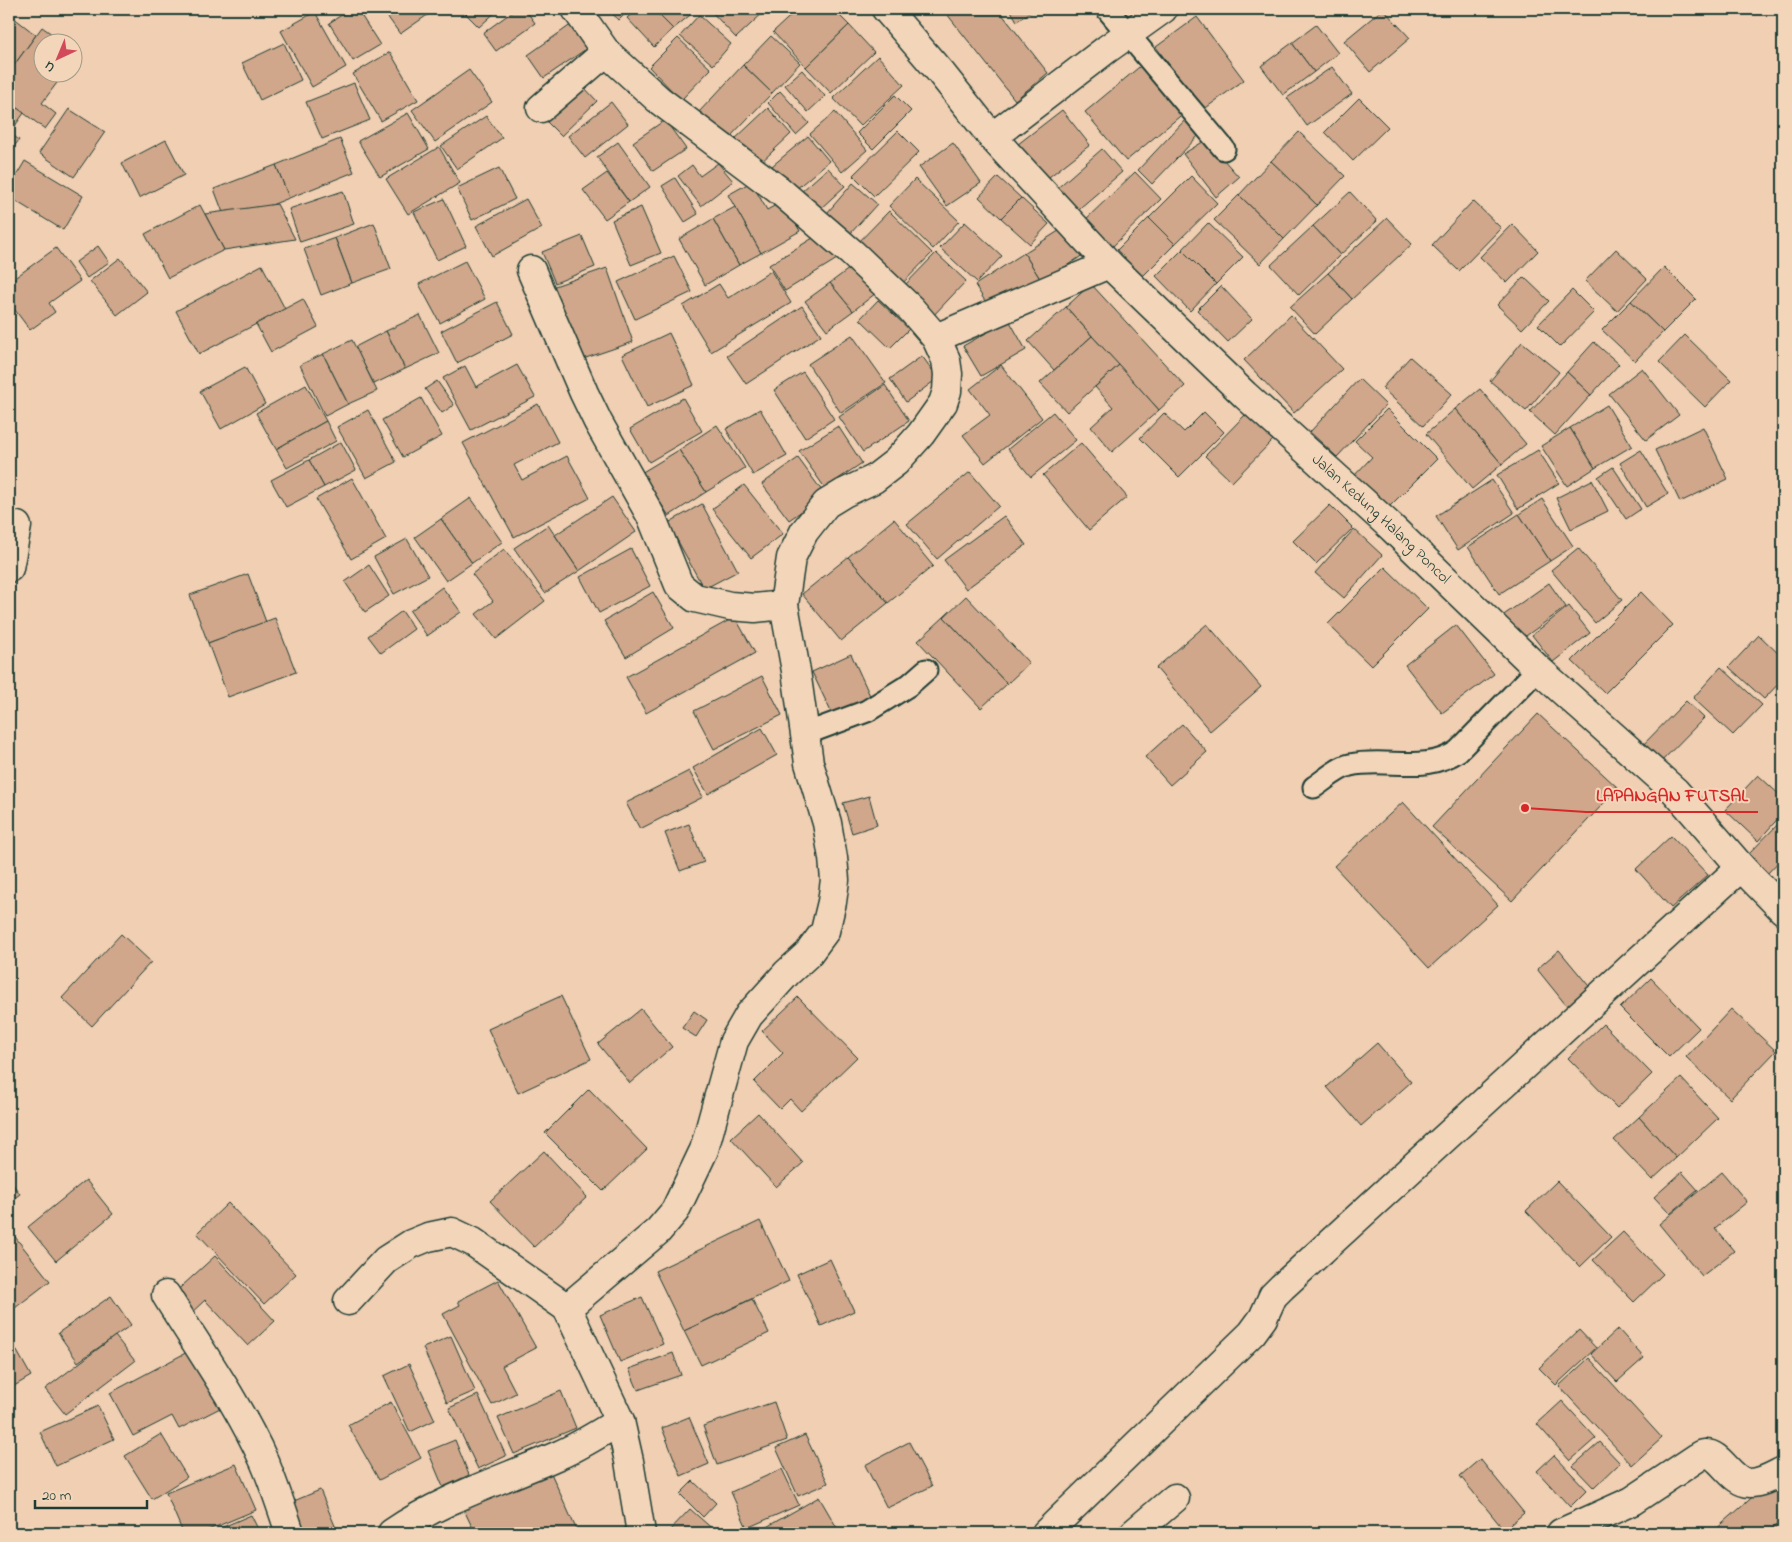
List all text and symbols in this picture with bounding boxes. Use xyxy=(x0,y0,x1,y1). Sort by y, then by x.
north arrow xyxy=(32,32,82,82)
text: U xyxy=(39,56,60,77)
street label: Jalan Kedung Halang Poncol xyxy=(1306,448,1456,590)
callout: LAPANGAN FUTSAL xyxy=(1586,779,1758,812)
text: LAPANGAN FUTSAL xyxy=(1596,784,1748,810)
scale bar xyxy=(35,1477,148,1509)
text: 20 m xyxy=(42,1485,72,1507)

